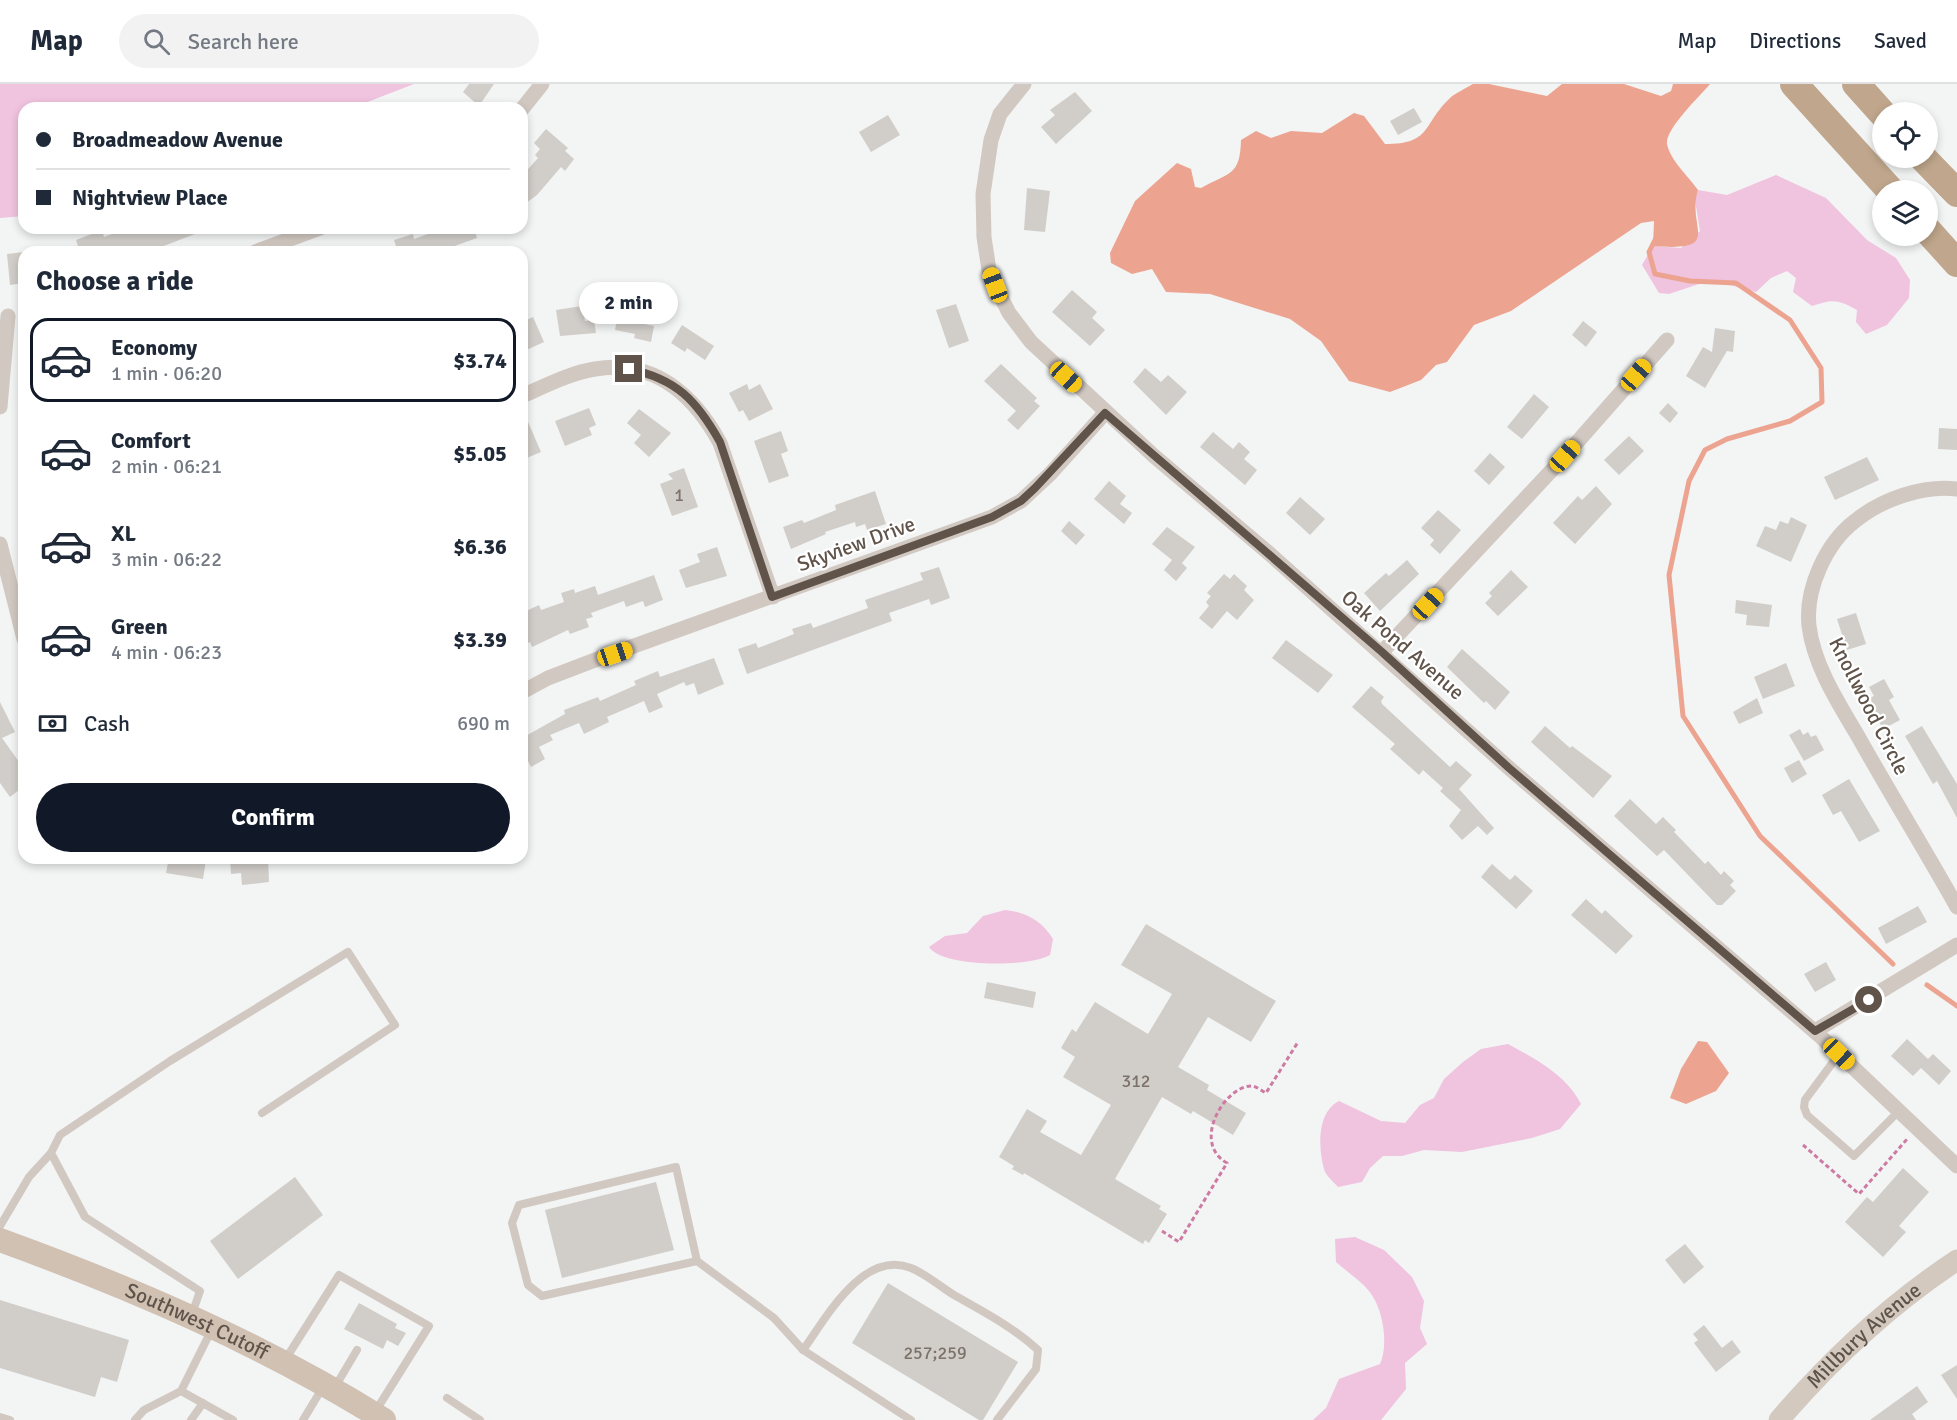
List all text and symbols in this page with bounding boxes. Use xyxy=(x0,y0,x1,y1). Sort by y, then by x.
search box xyxy=(119,14,539,68)
text: Map xyxy=(30,24,83,58)
icon: search xyxy=(140,25,173,58)
text: Search here xyxy=(188,28,299,55)
text: Map xyxy=(1678,28,1716,54)
text: Directions xyxy=(1749,28,1841,54)
text: Saved xyxy=(1874,28,1927,54)
map controls xyxy=(1872,102,1938,246)
button: locate xyxy=(1872,102,1938,168)
text: Broadmeadow Avenue xyxy=(72,126,283,153)
button: layers xyxy=(1872,180,1938,246)
text: Nightview Place xyxy=(72,184,228,211)
text: Choose a ride xyxy=(36,265,194,298)
car xyxy=(980,265,1010,305)
callout: 2 min xyxy=(580,282,678,324)
text: 2 min xyxy=(604,290,653,315)
icon: car xyxy=(39,333,93,387)
text: Economy xyxy=(111,334,197,361)
text: $3.74 xyxy=(453,347,507,374)
route end xyxy=(615,355,642,382)
car xyxy=(1617,356,1655,394)
car xyxy=(1047,358,1085,396)
text: 1 min · 06:20 xyxy=(111,361,222,386)
icon: car xyxy=(39,426,93,480)
text: Comfort xyxy=(111,427,191,454)
car xyxy=(1546,437,1584,475)
text: $5.05 xyxy=(453,440,507,467)
text: 2 min · 06:21 xyxy=(111,454,222,479)
house number: 1 xyxy=(674,484,684,506)
street label: Skyview Drive xyxy=(793,511,919,577)
icon: car xyxy=(39,519,93,573)
text: XL xyxy=(111,520,136,547)
text: $6.36 xyxy=(453,533,507,560)
text: 3 min · 06:22 xyxy=(111,547,222,572)
street label: Oak Pond Avenue xyxy=(1336,585,1470,705)
car xyxy=(1409,585,1447,623)
icon: car xyxy=(39,612,93,666)
text: Green xyxy=(111,613,168,640)
text: $3.39 xyxy=(453,626,507,653)
street label: Knollwood Circle xyxy=(1823,633,1915,779)
text: 4 min · 06:23 xyxy=(111,640,222,665)
car xyxy=(595,640,635,668)
icon: cash xyxy=(36,707,69,740)
text: Cash xyxy=(84,710,130,737)
text: 690 m xyxy=(457,711,510,736)
button: Confirm xyxy=(36,783,510,852)
route start xyxy=(1855,986,1882,1013)
car xyxy=(1820,1035,1858,1073)
house number: 312 xyxy=(1121,1070,1151,1092)
street label: Southwest Cutoff xyxy=(121,1277,274,1366)
street label: Millbury Avenue xyxy=(1801,1277,1926,1394)
house number: 257;259 xyxy=(903,1342,967,1364)

